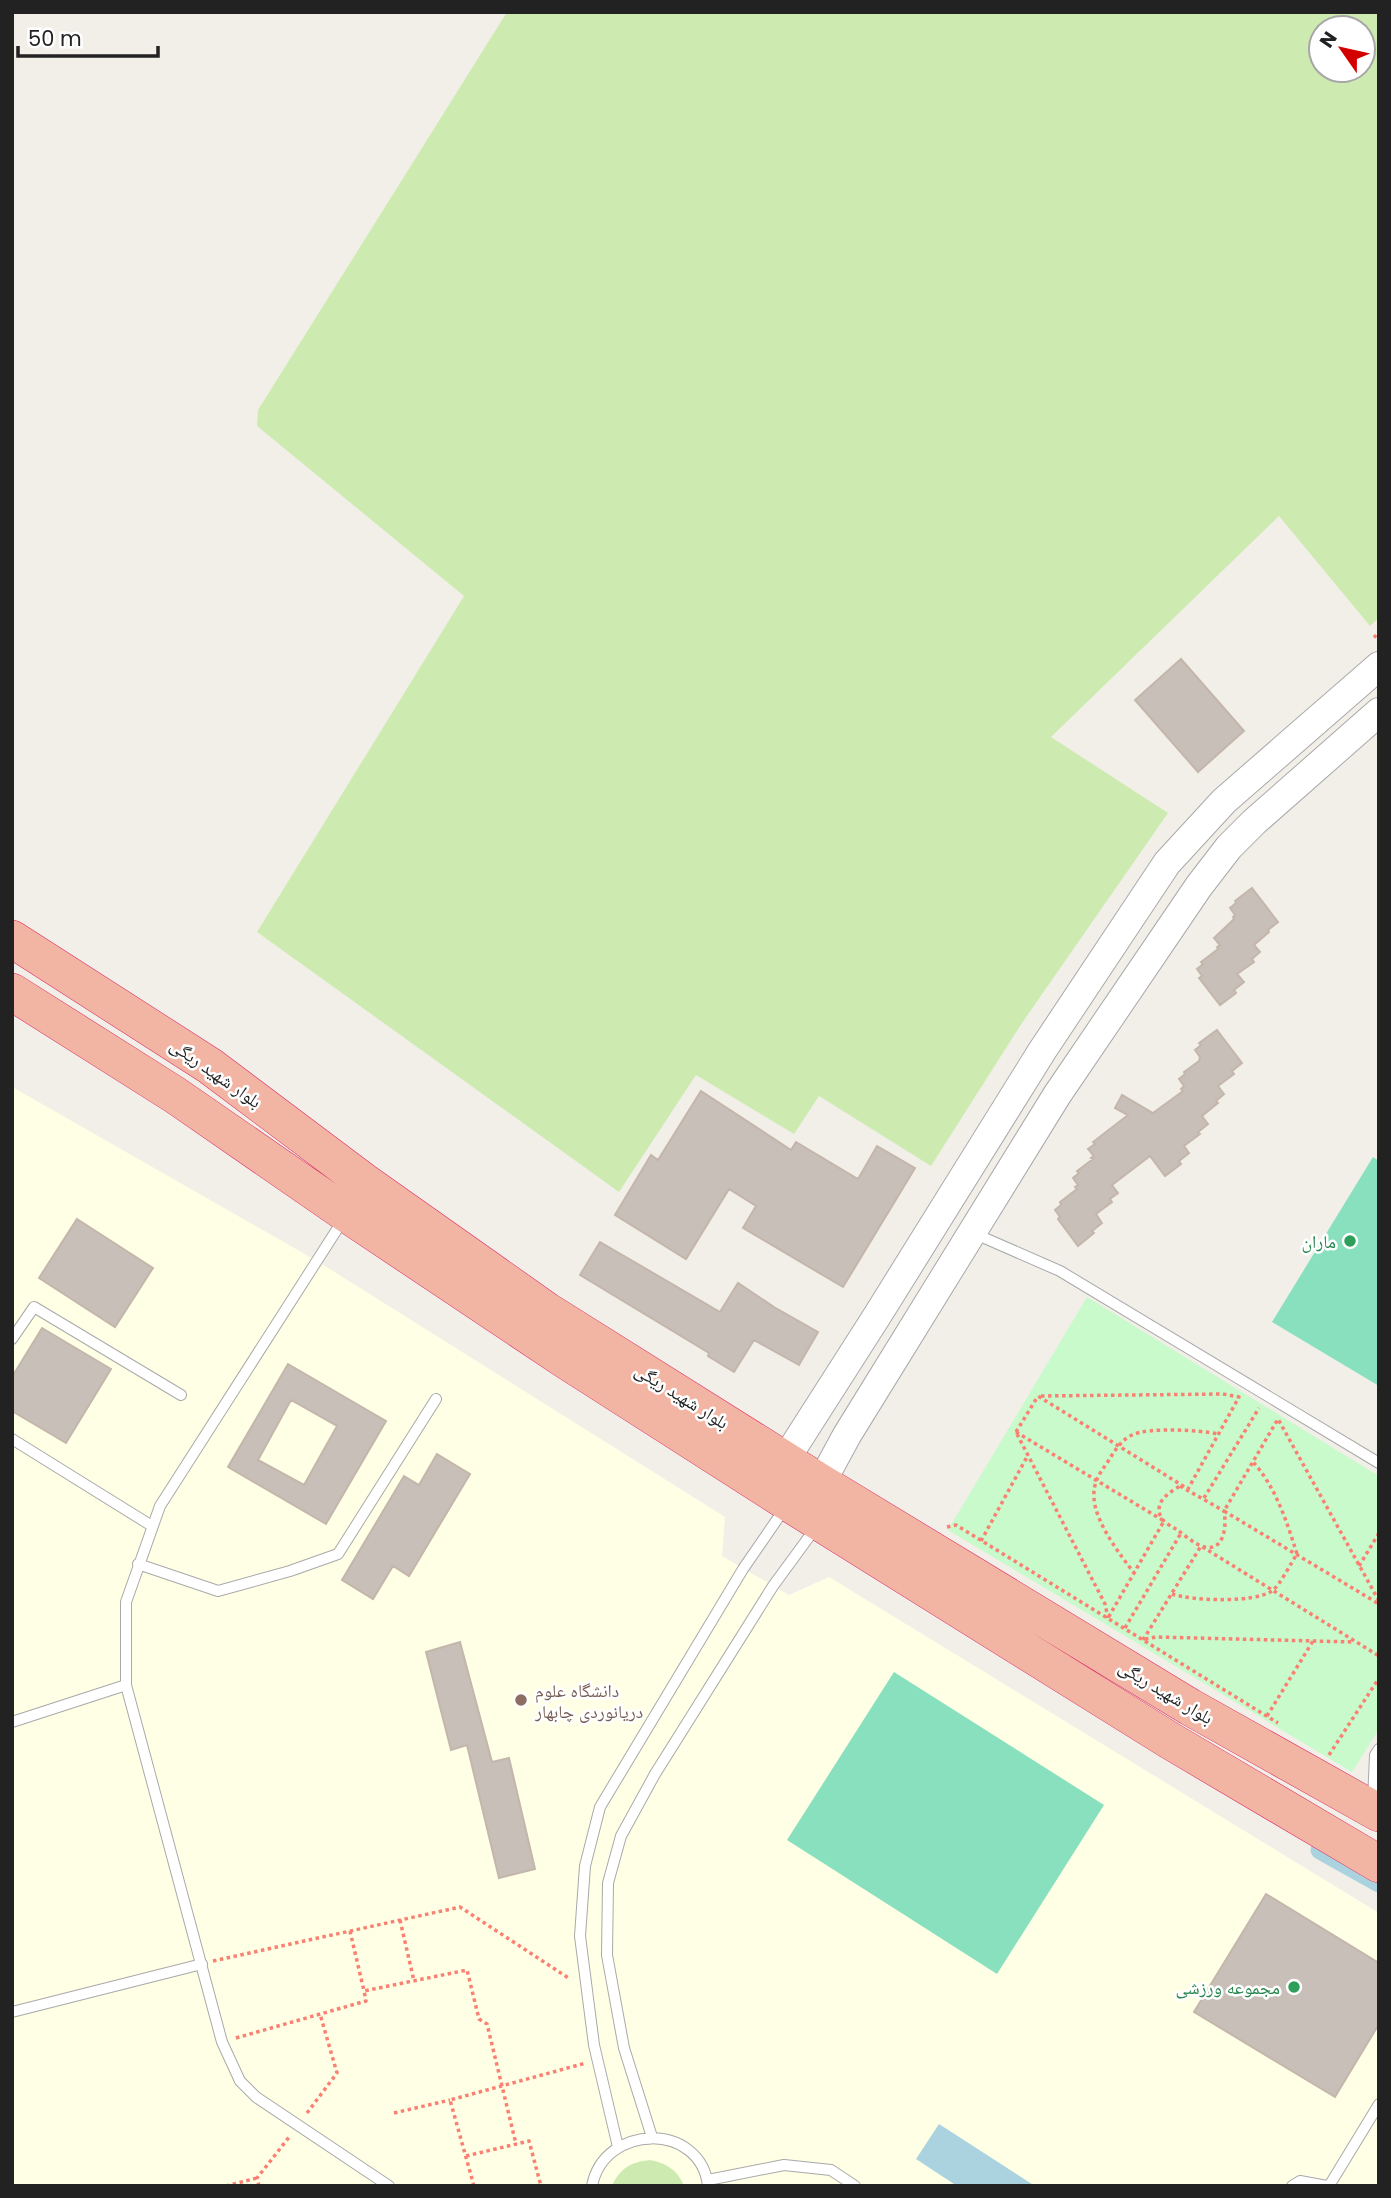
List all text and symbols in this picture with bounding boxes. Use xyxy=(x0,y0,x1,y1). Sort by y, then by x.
scale bar xyxy=(18,14,158,58)
north arrow xyxy=(1307,14,1377,84)
text: 50 m xyxy=(28,24,82,53)
text: N xyxy=(1313,26,1344,53)
street label: بلوار شهید ریگی xyxy=(165,1032,267,1114)
place label: ماران xyxy=(1301,1229,1336,1254)
marker: ماران xyxy=(1342,1233,1358,1249)
street label: بلوار شهید ریگی xyxy=(630,1357,734,1435)
street label: بلوار شهید ریگی xyxy=(1114,1654,1218,1730)
place label: دانشگاه علوم دریانوردی چابهار xyxy=(534,1678,643,1724)
marker: دانشگاه علوم دریانوردی چابهار xyxy=(513,1692,529,1708)
place label: مجموعه ورزشی xyxy=(1175,1975,1280,2000)
marker: مجموعه ورزشی xyxy=(1286,1979,1302,1995)

